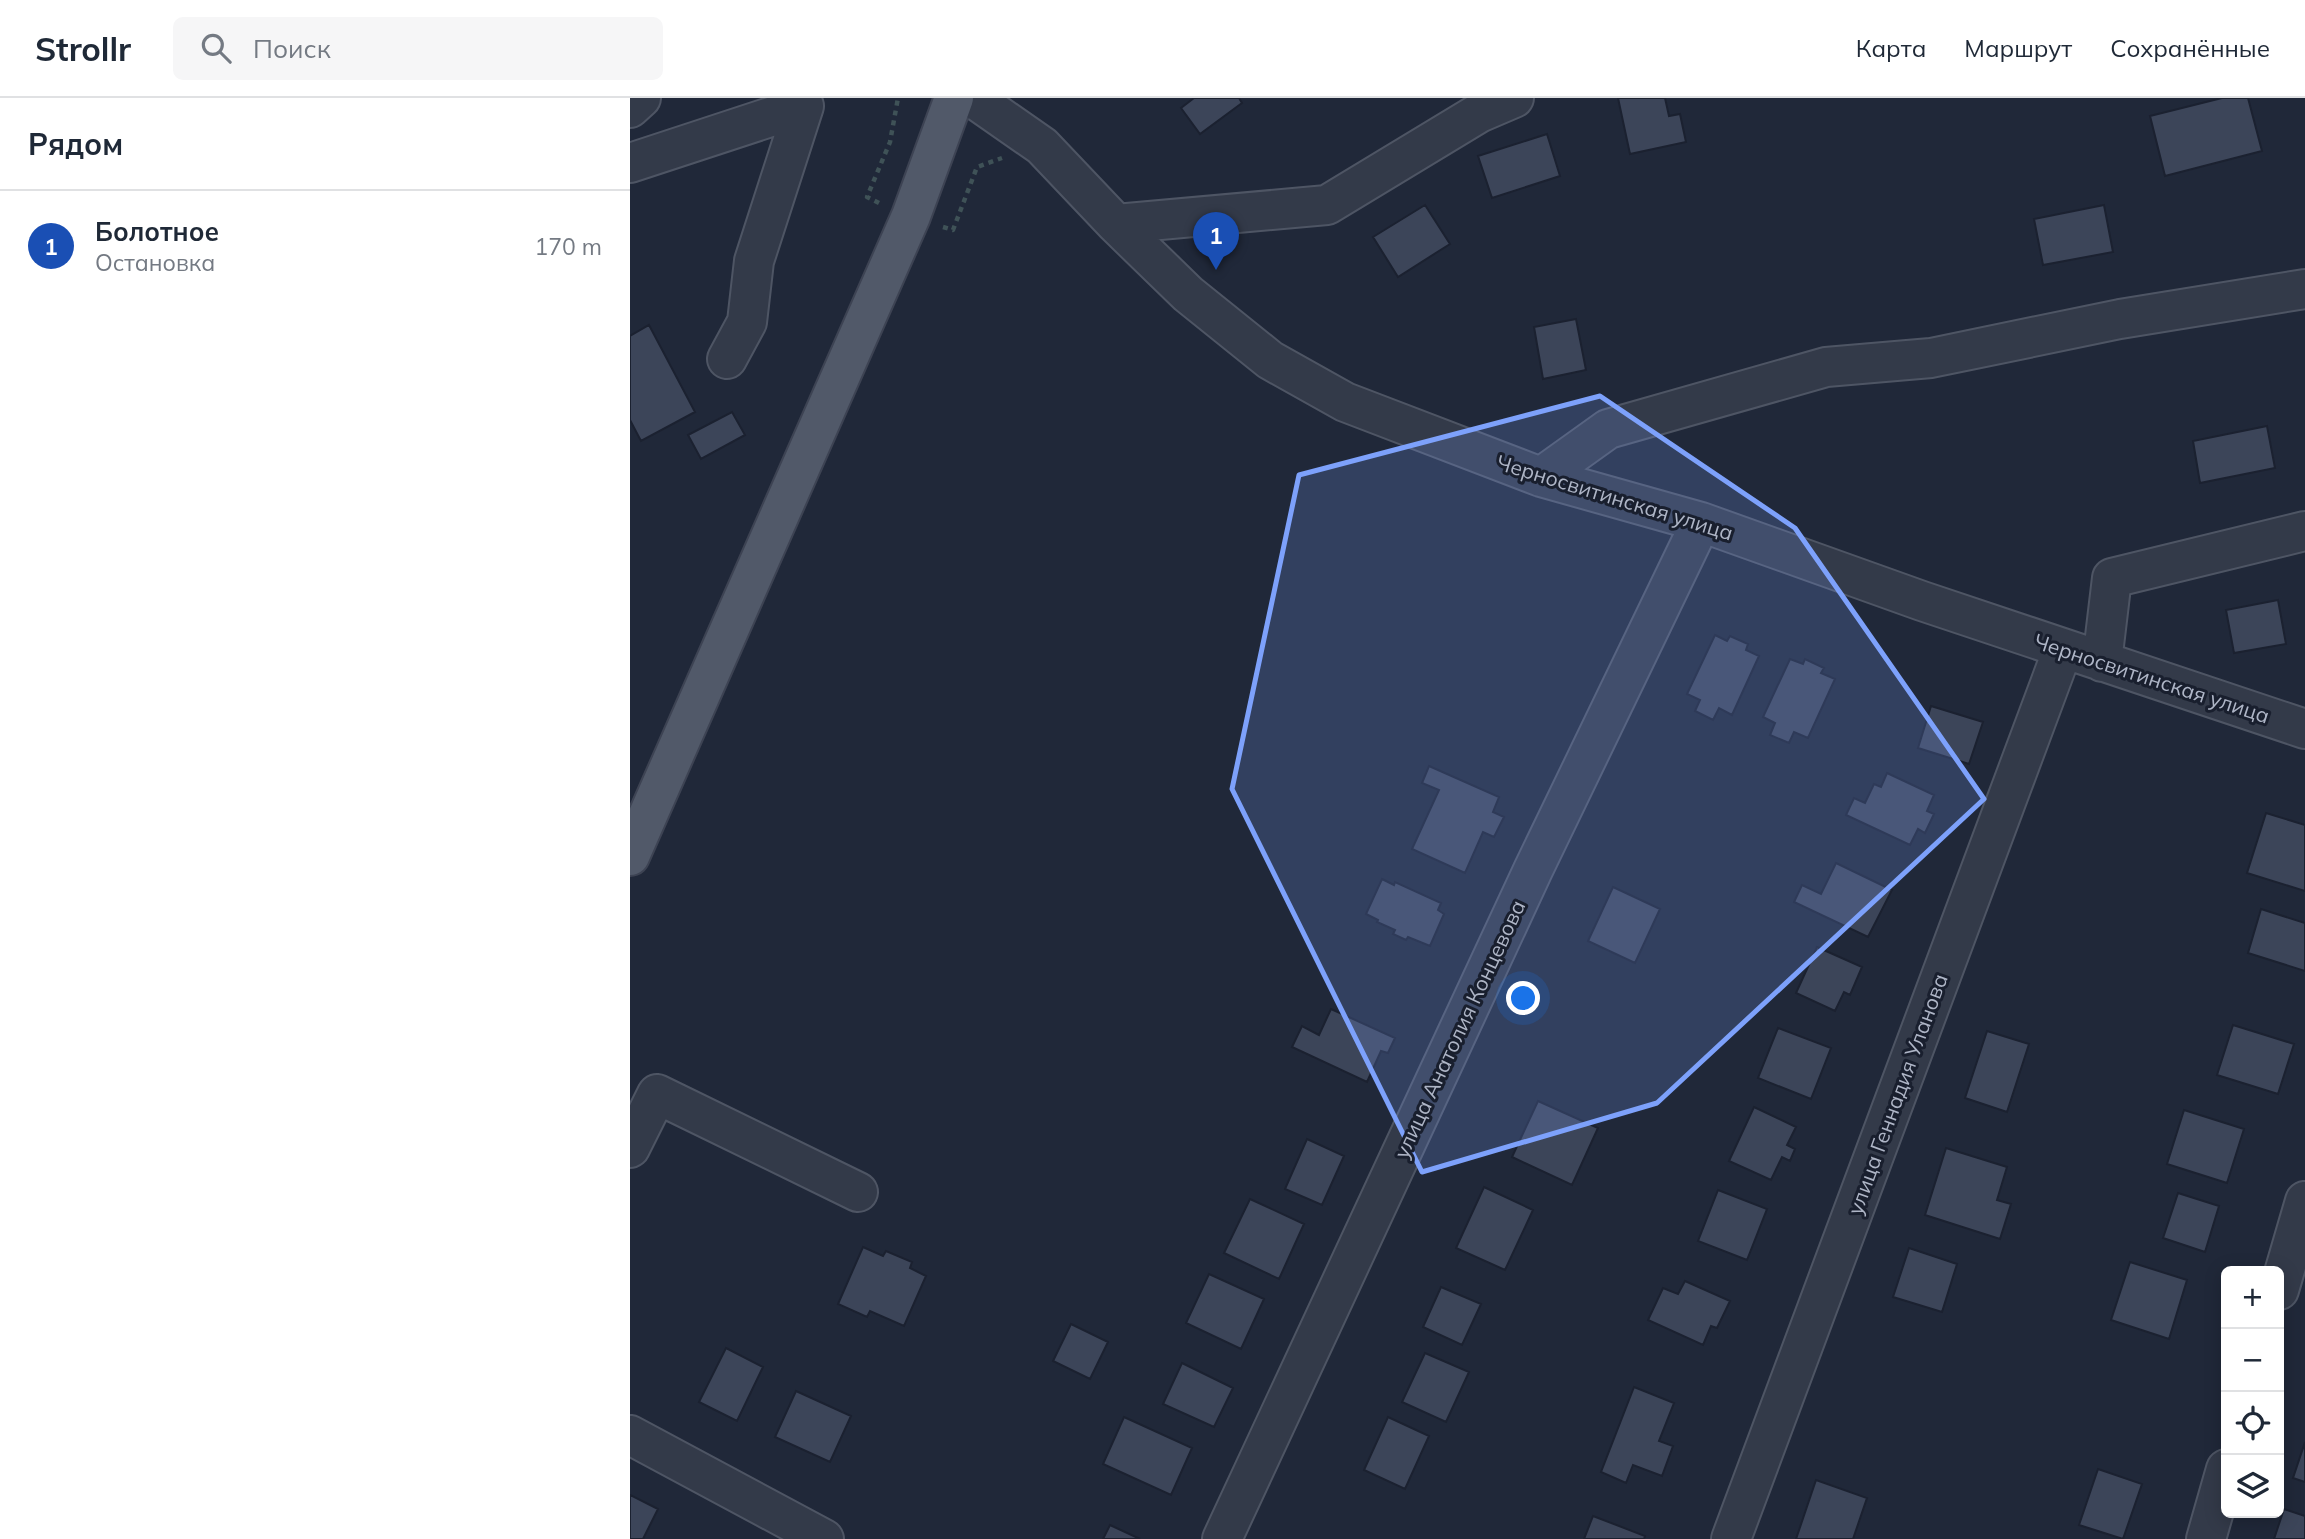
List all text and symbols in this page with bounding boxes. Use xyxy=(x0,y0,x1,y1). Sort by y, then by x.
search box xyxy=(173,17,663,80)
text: Strollr xyxy=(35,28,131,69)
icon: search xyxy=(197,29,235,67)
text: Поиск xyxy=(253,32,331,65)
text: Карта xyxy=(1856,33,1926,63)
text: Маршрут xyxy=(1964,33,2072,63)
text: Сохранённые xyxy=(2110,33,2270,63)
text: Рядом xyxy=(28,125,123,163)
pin: 1 xyxy=(1193,212,1239,270)
text: Болотное xyxy=(95,215,219,248)
text: 1 xyxy=(44,232,58,261)
text: 170 m xyxy=(534,232,602,261)
text: Остановка xyxy=(95,248,215,277)
street label: Черносвитинская улица xyxy=(1494,449,1736,545)
street label: Черносвитинская улица xyxy=(2031,628,2273,728)
street label: улица Анатолия Концевова xyxy=(1388,896,1530,1162)
street label: улица Геннадия Уланова xyxy=(1841,970,1953,1218)
your location xyxy=(1506,981,1540,1015)
map controls xyxy=(2221,1266,2284,1518)
button: + xyxy=(2221,1266,2284,1329)
button: − xyxy=(2221,1329,2284,1392)
button: locate xyxy=(2221,1392,2284,1455)
button: layers xyxy=(2221,1455,2284,1518)

